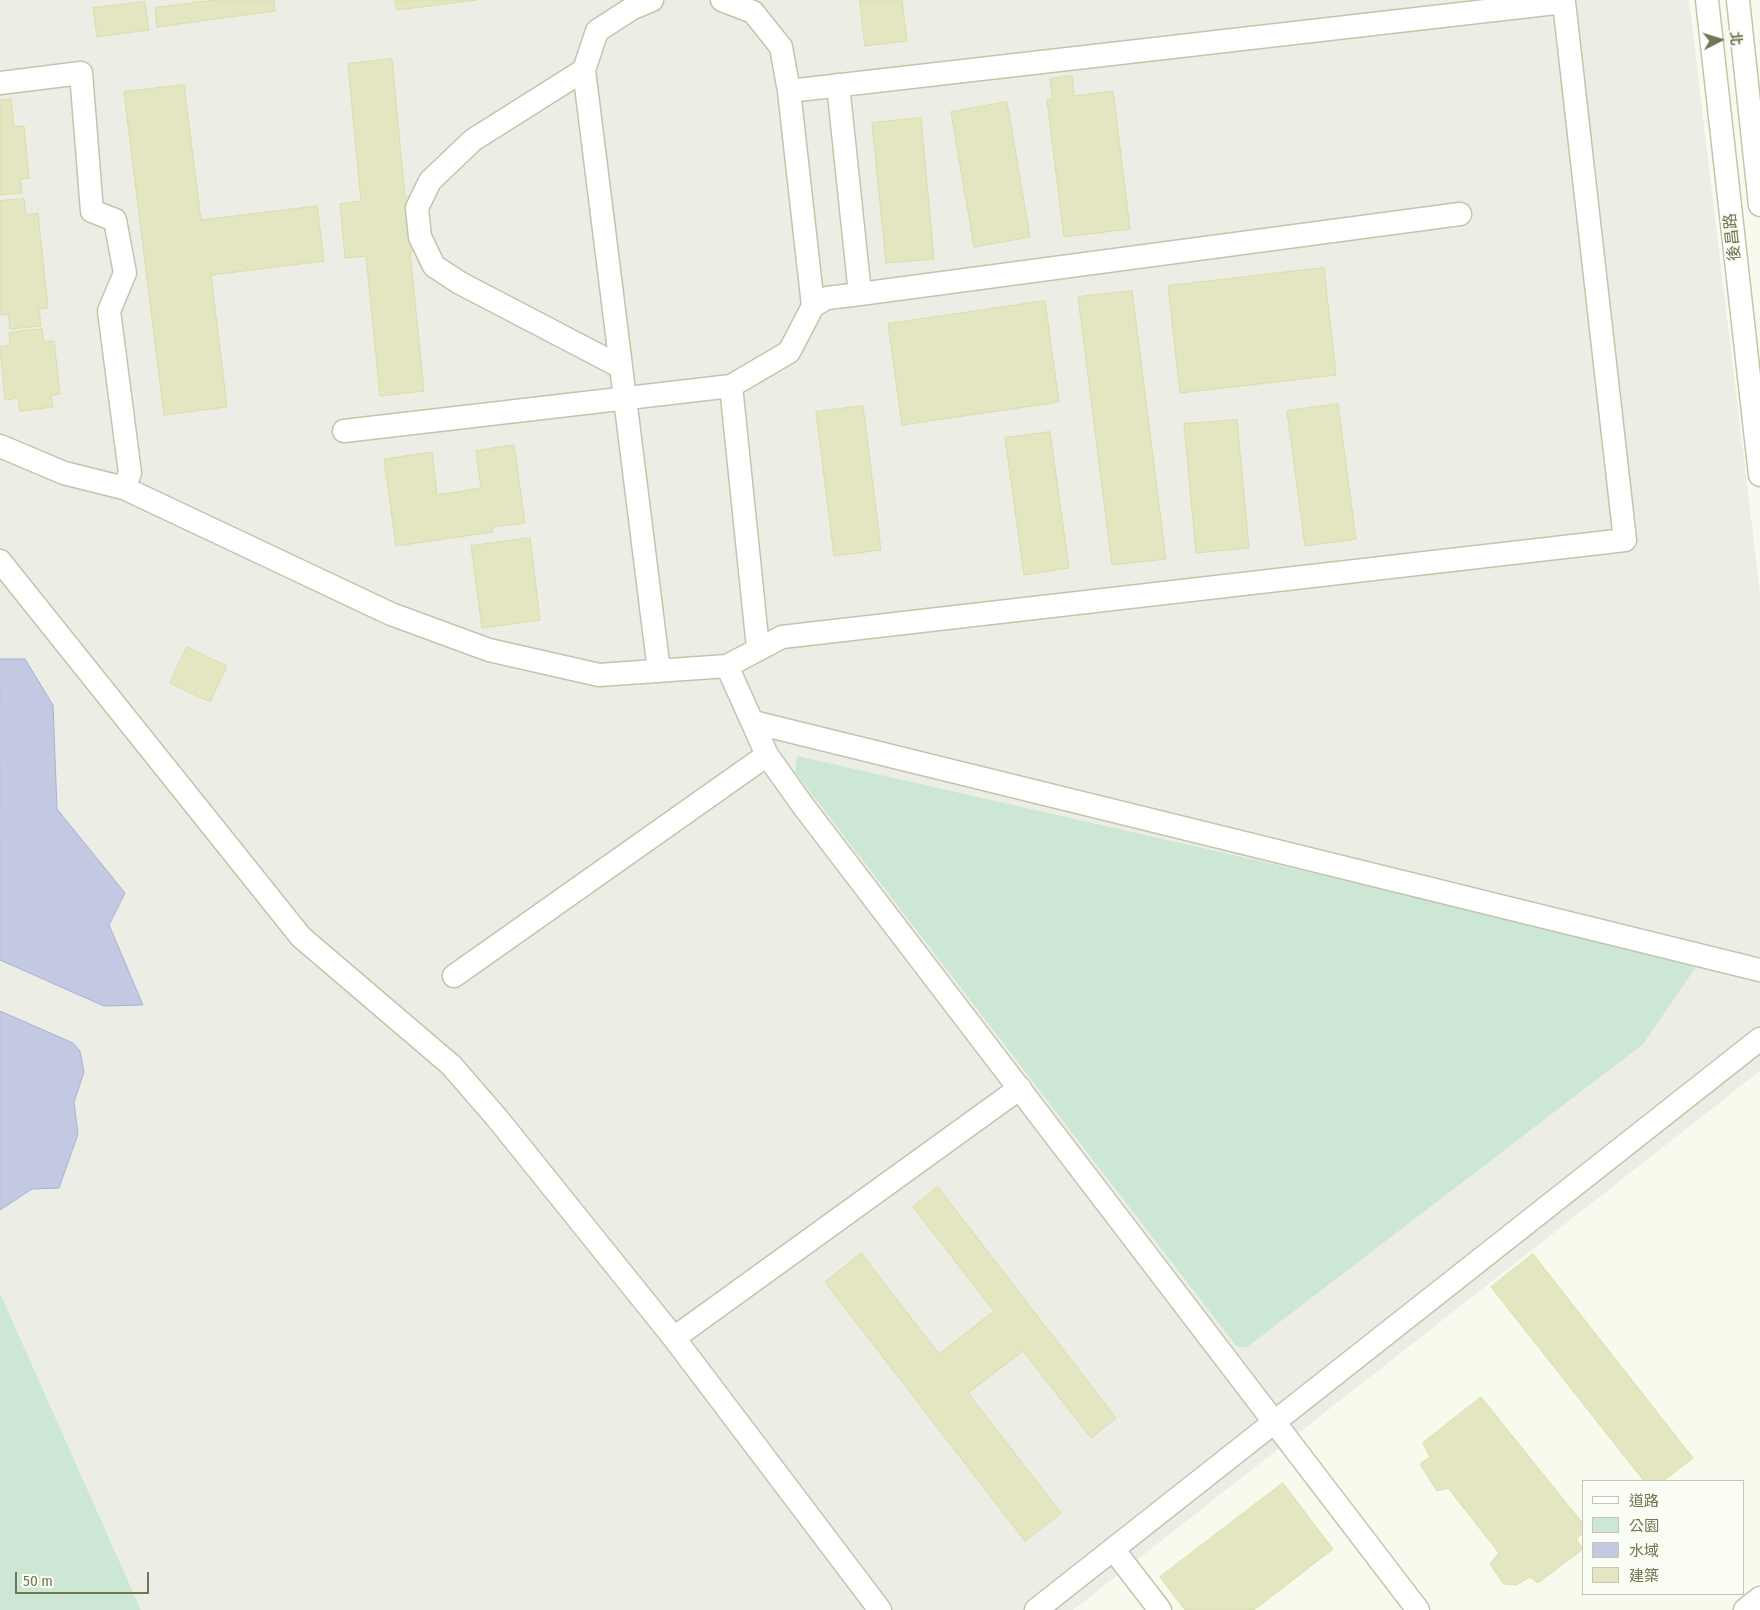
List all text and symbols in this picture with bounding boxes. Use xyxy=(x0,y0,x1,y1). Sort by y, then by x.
north arrow xyxy=(1695,15,1745,65)
text: 北 xyxy=(1726,31,1745,46)
street label: 後昌路 xyxy=(1721,212,1745,262)
legend xyxy=(1582,1480,1745,1595)
text: 道路 xyxy=(1629,1492,1659,1510)
text: 公園 xyxy=(1629,1517,1659,1535)
text: 水域 xyxy=(1629,1542,1659,1560)
scale bar xyxy=(18,1562,151,1594)
text: 建築 xyxy=(1629,1567,1659,1585)
text: 50 m xyxy=(23,1572,53,1590)

